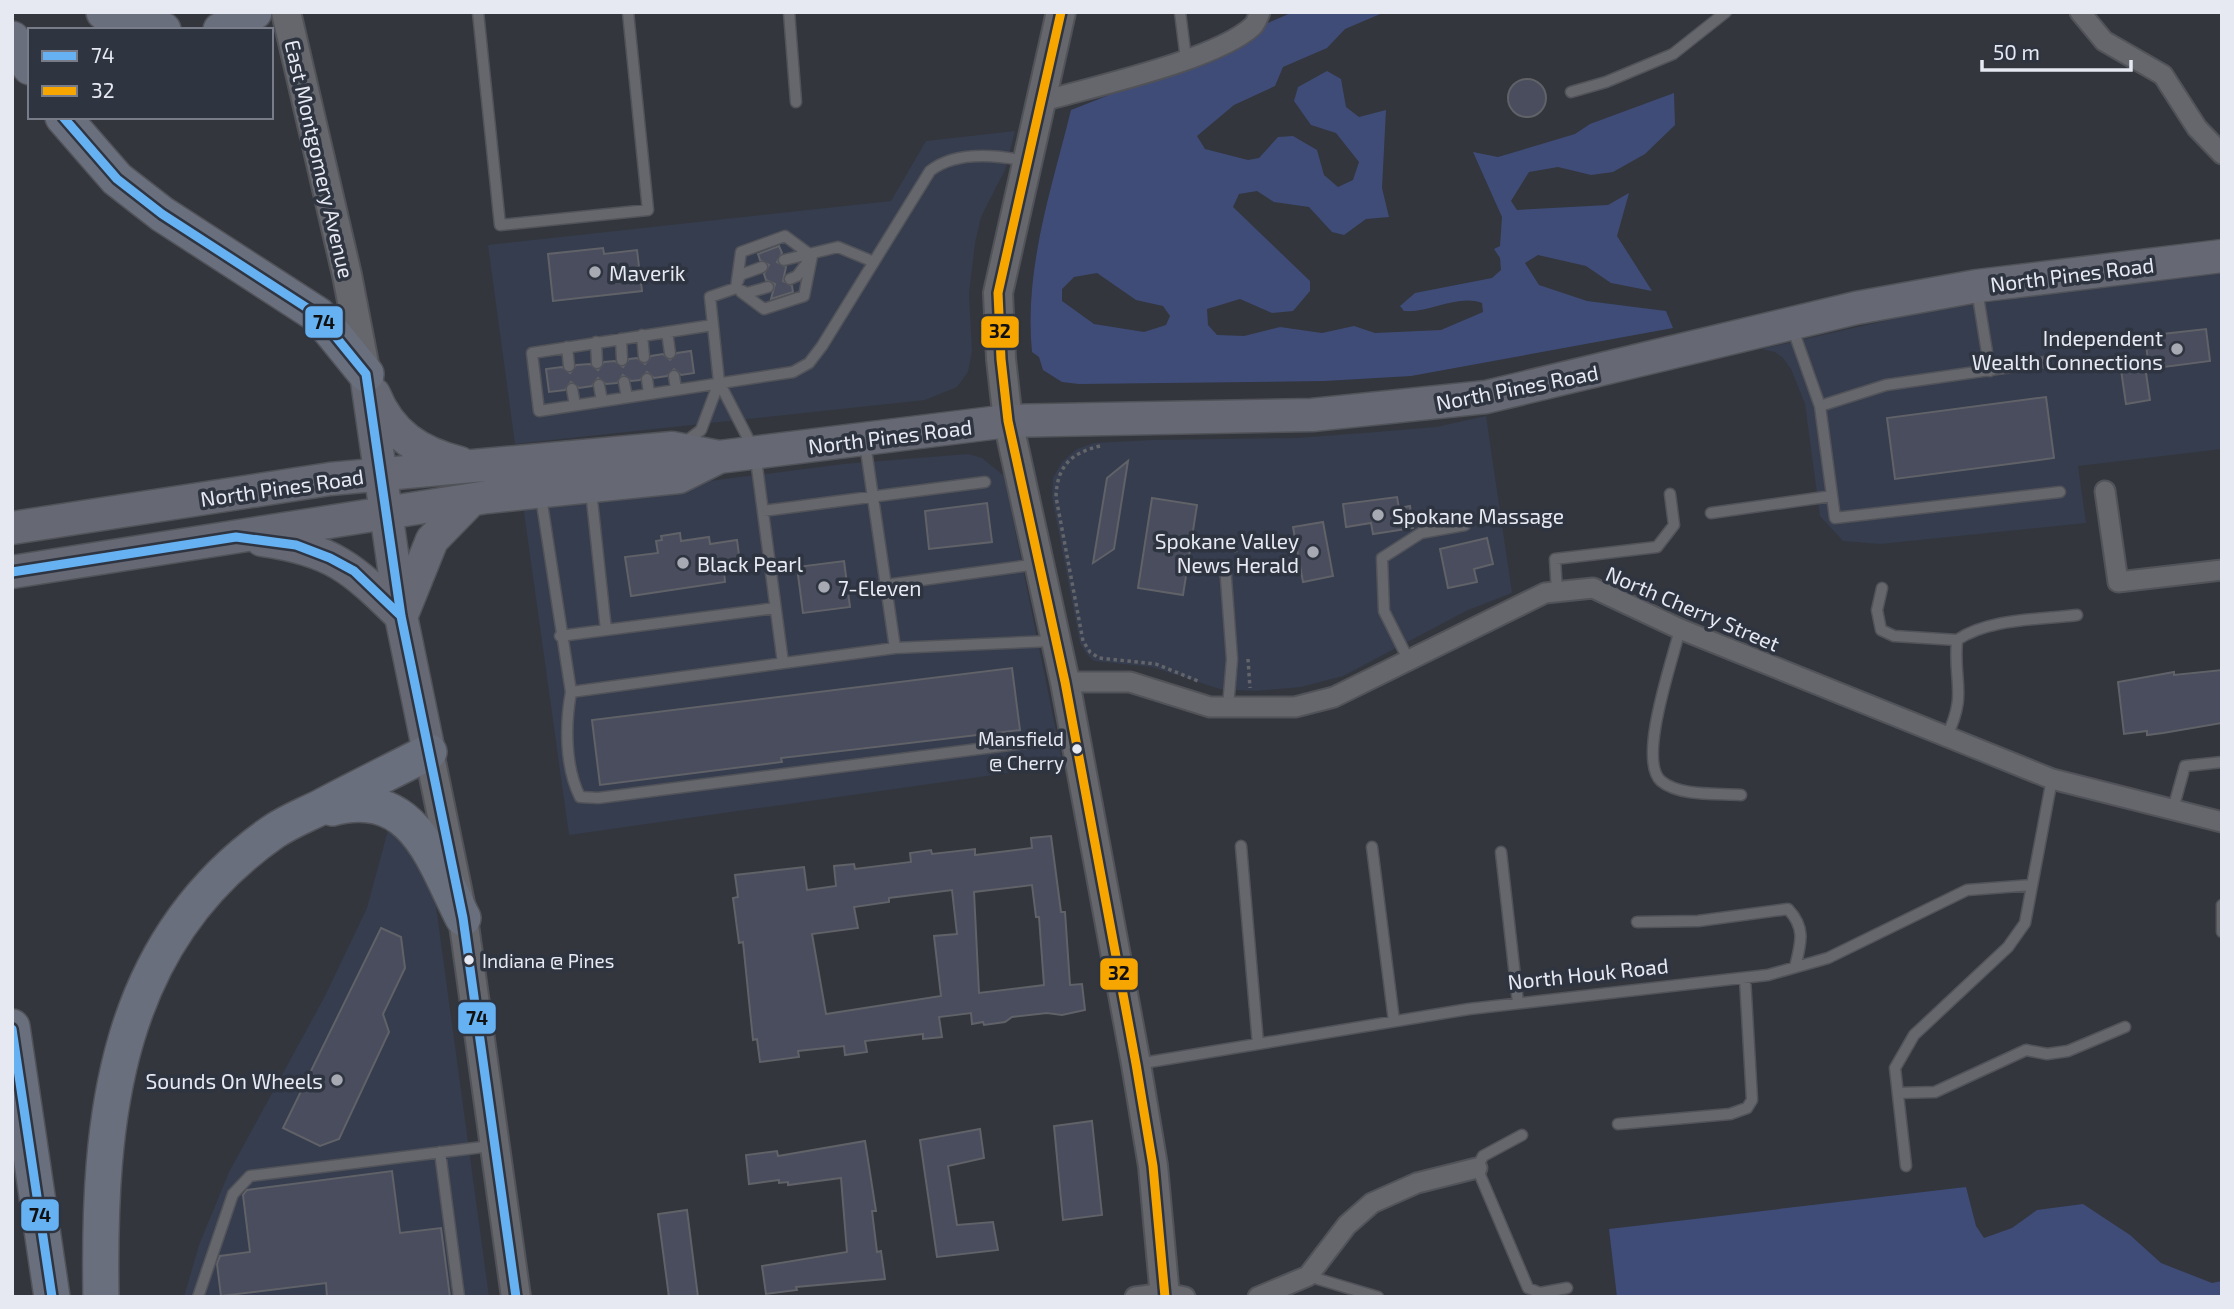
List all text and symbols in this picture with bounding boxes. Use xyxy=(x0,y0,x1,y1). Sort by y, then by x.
legend xyxy=(28,28,273,119)
scale bar xyxy=(1982,28,2131,72)
street label: East Montgomery Avenue xyxy=(280,37,360,281)
text: 50 m xyxy=(1993,39,2040,64)
text: 74 xyxy=(91,42,115,67)
text: 32 xyxy=(91,77,114,102)
street label: North Pines Road xyxy=(1989,252,2155,296)
place label: Maverik xyxy=(609,260,686,285)
marker: Maverik xyxy=(587,264,603,280)
line badge: 74 xyxy=(304,305,344,339)
text: 74 xyxy=(313,310,335,333)
line badge: 32 xyxy=(980,315,1020,349)
text: 32 xyxy=(989,319,1011,342)
place label: Independent Wealth Connections xyxy=(1972,325,2163,374)
marker: Independent Wealth Connections xyxy=(2169,341,2185,357)
street label: North Pines Road xyxy=(1434,359,1600,415)
street label: North Pines Road xyxy=(807,414,973,458)
street label: North Pines Road xyxy=(199,463,365,511)
place label: Spokane Massage xyxy=(1392,503,1564,528)
marker: Spokane Massage xyxy=(1370,507,1386,523)
place label: Spokane Valley News Herald xyxy=(1155,528,1299,577)
marker: Spokane Valley News Herald xyxy=(1305,544,1321,560)
place label: Black Pearl xyxy=(697,551,804,576)
marker: Black Pearl xyxy=(675,555,691,571)
street label: North Cherry Street xyxy=(1602,560,1784,656)
place label: 7-Eleven xyxy=(838,575,921,600)
marker: 7-Eleven xyxy=(816,579,832,595)
place label: Mansfield @ Cherry xyxy=(978,727,1064,774)
marker: Mansfield @ Cherry xyxy=(1070,742,1084,756)
place label: Indiana @ Pines xyxy=(482,949,614,972)
street label: North Houk Road xyxy=(1506,952,1670,994)
marker: Indiana @ Pines xyxy=(462,953,476,967)
line badge: 32 xyxy=(1099,957,1139,991)
text: 32 xyxy=(1108,961,1130,984)
line badge: 74 xyxy=(457,1001,497,1035)
text: 74 xyxy=(466,1006,488,1029)
place label: Sounds On Wheels xyxy=(146,1068,323,1093)
marker: Sounds On Wheels xyxy=(329,1072,345,1088)
line badge: 74 xyxy=(20,1198,60,1232)
text: 74 xyxy=(29,1203,51,1226)

